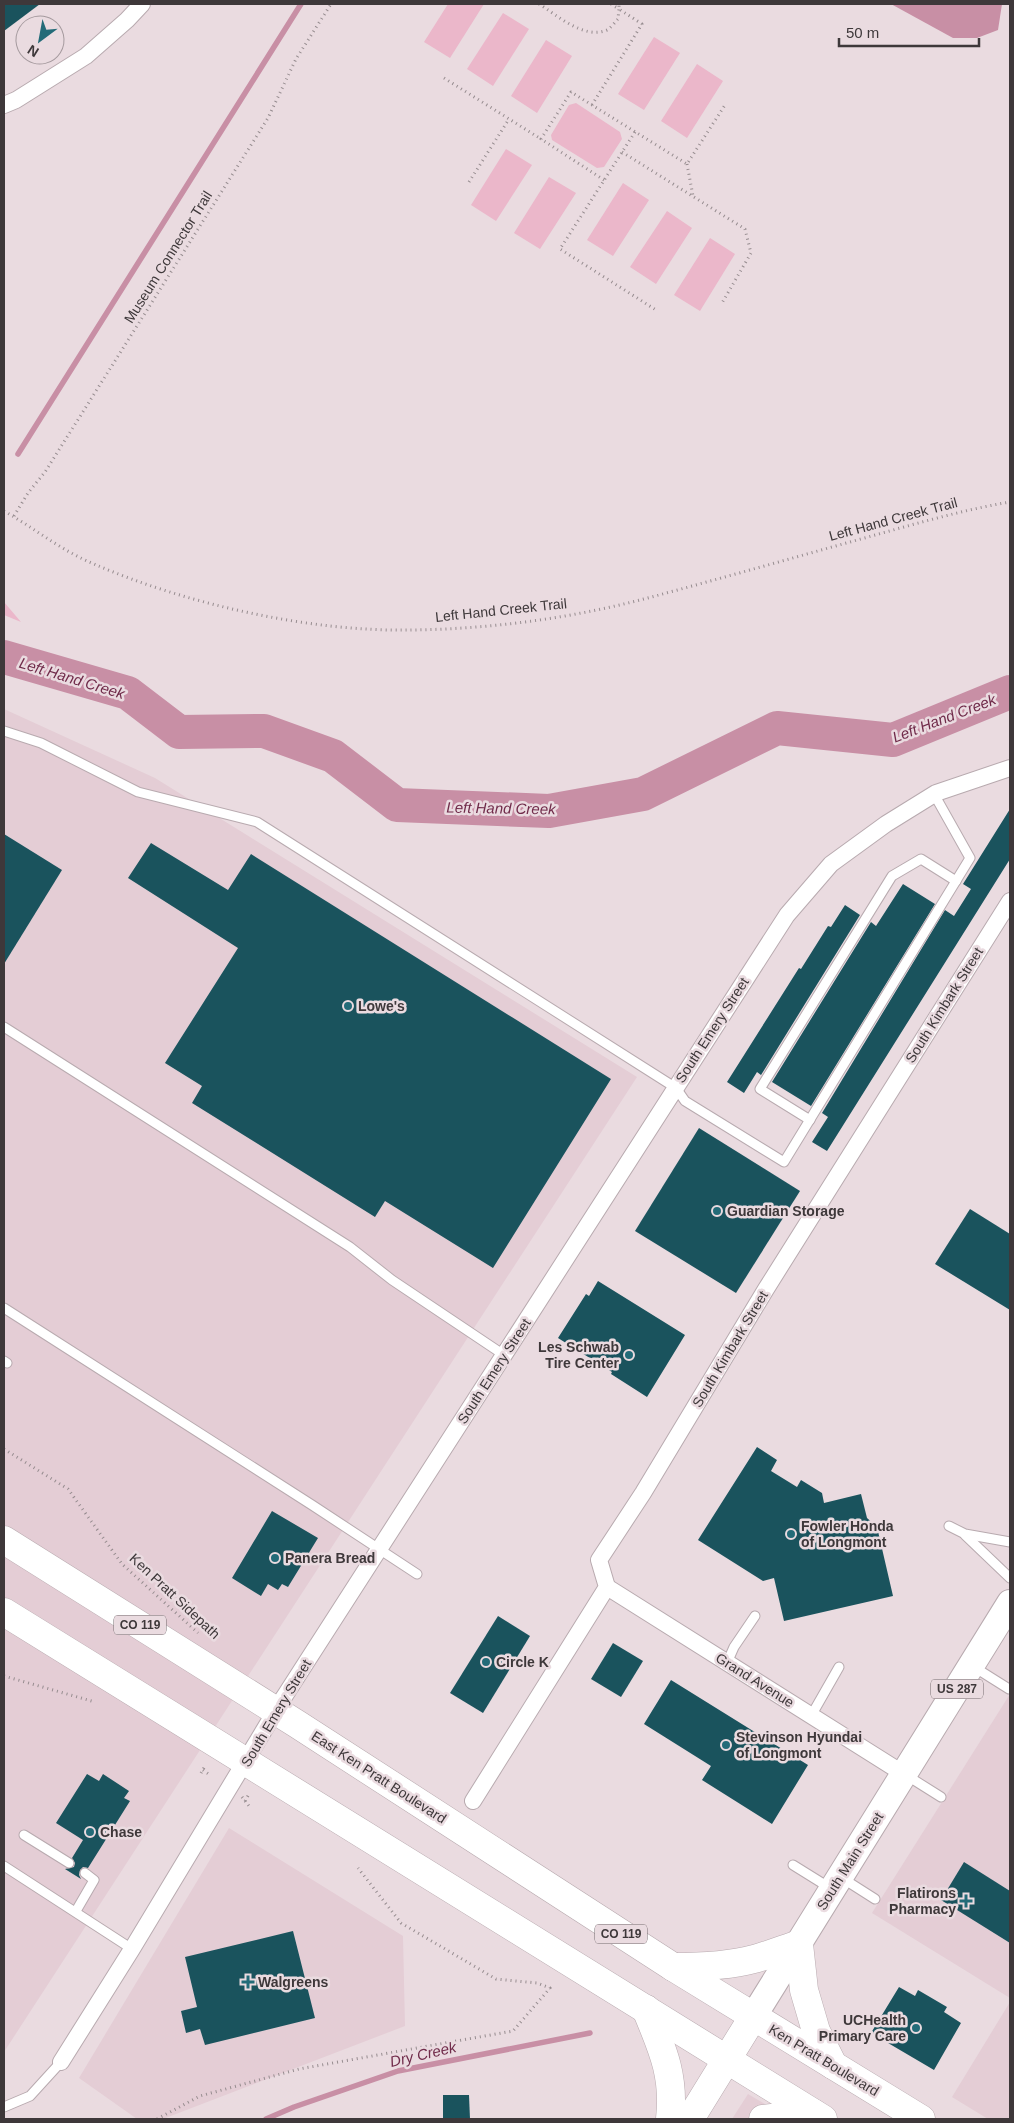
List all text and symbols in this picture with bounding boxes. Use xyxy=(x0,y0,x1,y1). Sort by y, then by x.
north arrow xyxy=(15,15,65,65)
scale bar xyxy=(839,15,979,47)
text: 50 m xyxy=(846,24,879,41)
text: N xyxy=(25,42,42,60)
street label: Museum Connector Trail xyxy=(121,188,215,326)
street label: Left Hand Creek Trail xyxy=(827,494,959,544)
street label: Left Hand Creek Trail xyxy=(434,595,568,625)
water label: Left Hand Creek xyxy=(17,654,128,703)
water label: Left Hand Creek xyxy=(890,690,999,746)
water label: Left Hand Creek xyxy=(446,799,557,817)
street label: South Kimbark Street xyxy=(902,944,986,1066)
street label: South Emery Street xyxy=(672,974,752,1086)
place label: Lowe's xyxy=(358,998,405,1014)
marker: Lowe's xyxy=(342,1000,354,1012)
place label: Guardian Storage xyxy=(727,1203,845,1219)
marker: Guardian Storage xyxy=(711,1205,723,1217)
street label: South Kimbark Street xyxy=(689,1288,771,1410)
street label: South Emery Street xyxy=(454,1315,534,1427)
place label: Les Schwab Tire Center xyxy=(538,1339,620,1371)
marker: Les Schwab Tire Center xyxy=(623,1349,635,1361)
place label: Fowler Honda of Longmont xyxy=(801,1518,894,1550)
marker: Fowler Honda of Longmont xyxy=(785,1528,797,1540)
street label: Ken Pratt Sidepath xyxy=(127,1550,223,1642)
place label: Panera Bread xyxy=(285,1550,375,1566)
marker: Panera Bread xyxy=(269,1552,281,1564)
road number: CO 119 xyxy=(114,1616,166,1634)
street label: Grand Avenue xyxy=(713,1650,797,1711)
place label: Circle K xyxy=(496,1654,549,1670)
street label: South Emery Street xyxy=(238,1656,314,1769)
marker: Circle K xyxy=(480,1656,492,1668)
road number: US 287 xyxy=(931,1680,983,1698)
street label: East Ken Pratt Boulevard xyxy=(309,1727,449,1827)
place label: Stevinson Hyundai of Longmont xyxy=(736,1729,862,1761)
marker: Stevinson Hyundai of Longmont xyxy=(720,1739,732,1751)
street label: South Main Street xyxy=(814,1809,887,1913)
place label: Chase xyxy=(100,1824,142,1840)
marker: Chase xyxy=(84,1826,96,1838)
place label: Flatirons Pharmacy xyxy=(889,1885,956,1917)
marker: Flatirons Pharmacy xyxy=(960,1895,972,1907)
road number: CO 119 xyxy=(595,1925,647,1944)
place label: Walgreens xyxy=(258,1974,328,1990)
marker: Walgreens xyxy=(242,1976,254,1988)
place label: UCHealth Primary Care xyxy=(819,2012,906,2044)
street label: Ken Pratt Boulevard xyxy=(766,2021,882,2099)
marker: UCHealth Primary Care xyxy=(910,2022,922,2034)
water label: Dry Creek xyxy=(388,2038,459,2070)

